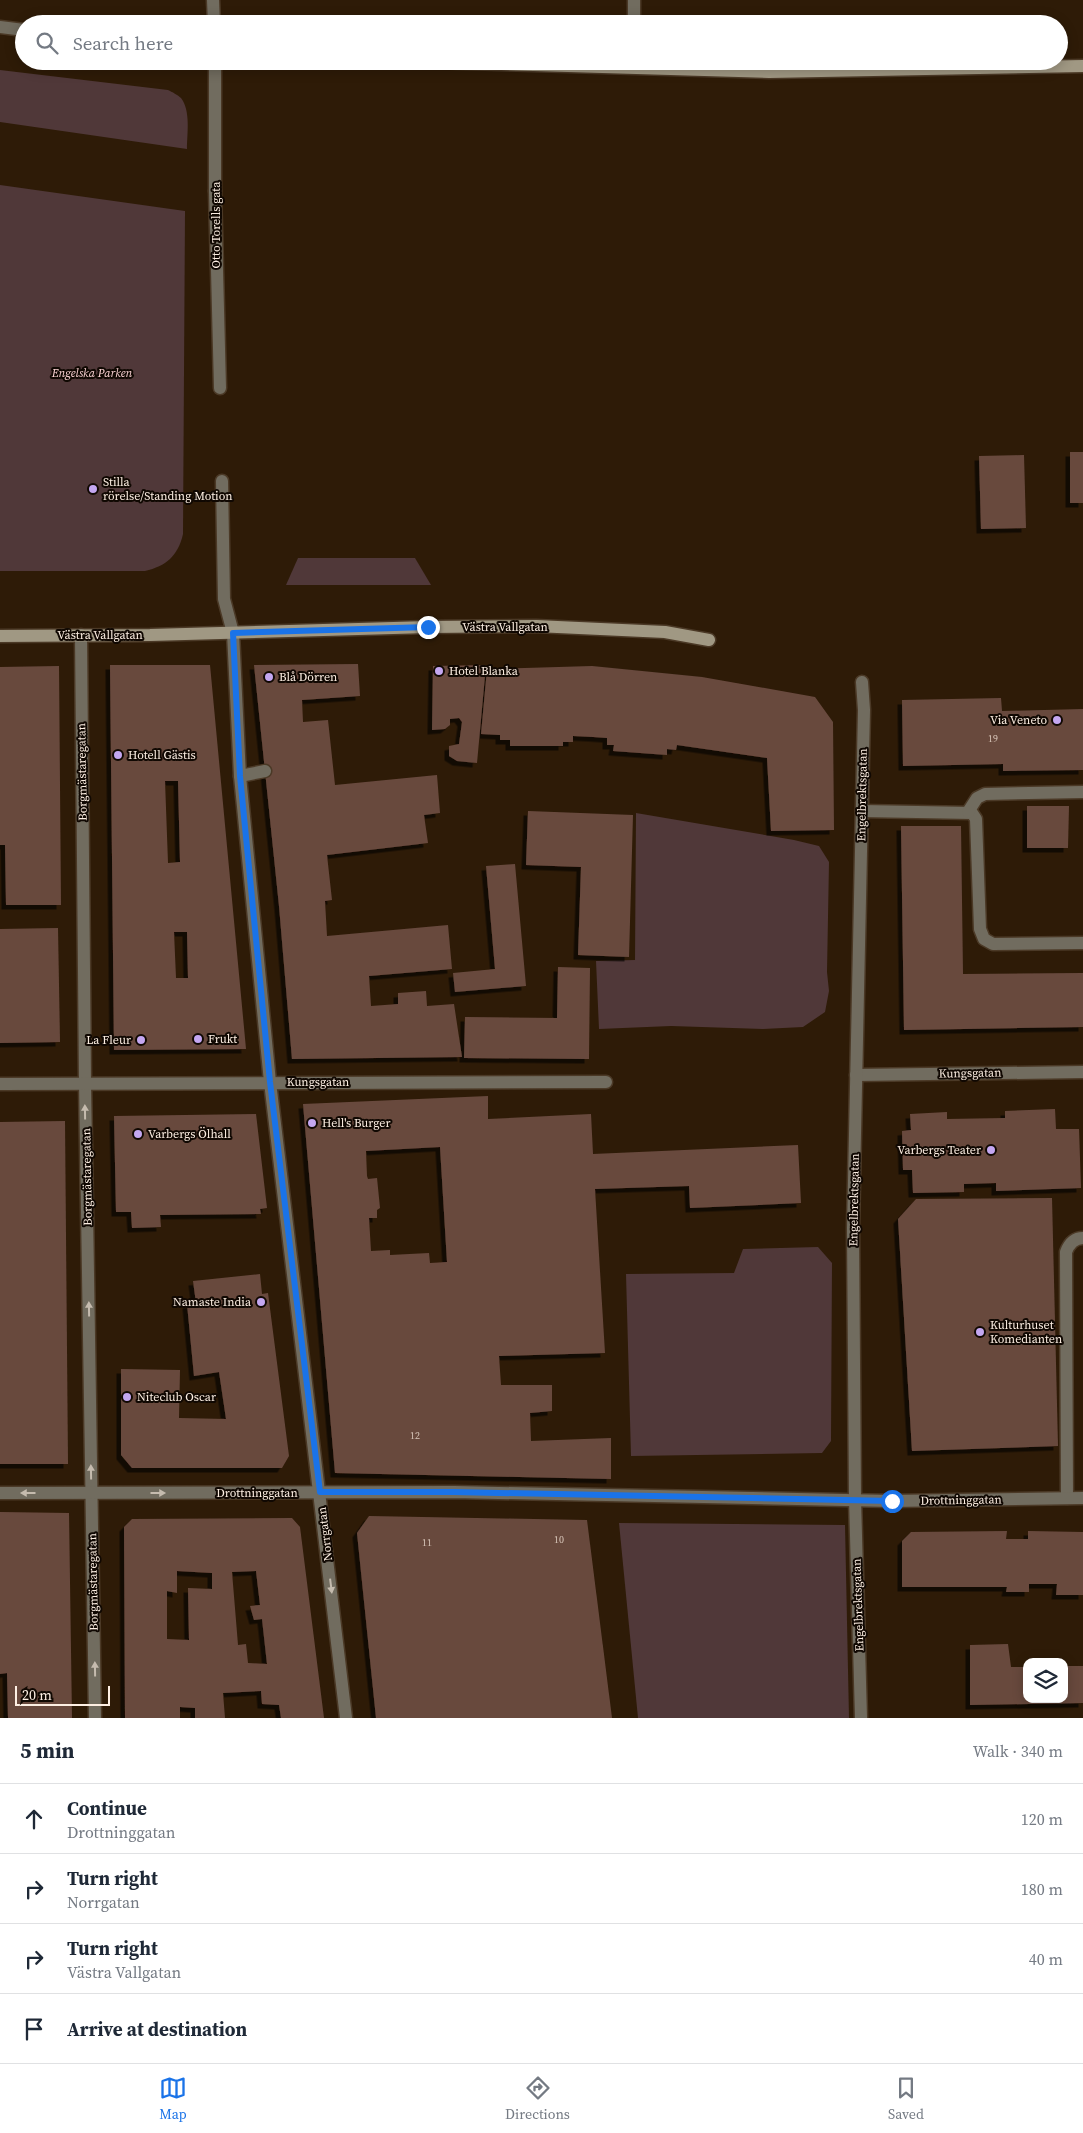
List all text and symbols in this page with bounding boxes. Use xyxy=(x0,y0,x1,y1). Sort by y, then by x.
search box xyxy=(15,15,1068,70)
icon: search xyxy=(33,29,61,57)
text: Search here xyxy=(73,30,173,56)
street label: Otto Torells gata xyxy=(208,181,224,268)
park label: Engelska Parken xyxy=(51,365,133,381)
place label: Stilla rörelse/Standing Motion xyxy=(103,474,233,504)
marker: Stilla rörelse/Standing Motion xyxy=(87,483,99,495)
route end xyxy=(417,616,440,639)
street label: Västra Vallgatan xyxy=(462,619,548,635)
street label: Västra Vallgatan xyxy=(57,627,143,643)
place label: Hotel Blanka xyxy=(449,663,519,679)
marker: Hotel Blanka xyxy=(433,665,445,677)
place label: Blå Dörren xyxy=(279,669,337,685)
marker: Blå Dörren xyxy=(263,671,275,683)
place label: Via Veneto xyxy=(990,712,1047,728)
marker: Via Veneto xyxy=(1051,714,1063,726)
street label: Borgmästaregatan xyxy=(73,723,91,821)
house number: 19 xyxy=(988,732,998,745)
place label: Hotell Gästis xyxy=(128,747,196,763)
street label: Engelbrektsgatan xyxy=(853,748,871,842)
marker: Hotell Gästis xyxy=(112,749,124,761)
place label: Frukt xyxy=(208,1031,237,1047)
place label: La Fleur xyxy=(86,1032,131,1048)
marker: Frukt xyxy=(192,1033,204,1045)
marker: La Fleur xyxy=(135,1034,147,1046)
street label: Kungsgatan xyxy=(938,1064,1002,1082)
street label: Kungsgatan xyxy=(287,1074,349,1090)
one-way arrow xyxy=(81,1104,89,1120)
place label: Hell's Burger xyxy=(322,1115,391,1131)
marker: Hell's Burger xyxy=(306,1117,318,1129)
place label: Varbergs Ölhall xyxy=(148,1126,231,1142)
street label: Borgmästaregatan xyxy=(78,1128,96,1226)
marker: Varbergs Ölhall xyxy=(132,1128,144,1140)
place label: Varbergs Teater xyxy=(897,1142,981,1158)
marker: Varbergs Teater xyxy=(985,1144,997,1156)
street label: Engelbrektsgatan xyxy=(845,1153,863,1247)
place label: Namaste India xyxy=(173,1294,252,1310)
marker: Namaste India xyxy=(255,1296,267,1308)
one-way arrow xyxy=(85,1301,93,1317)
place label: Kulturhuset Komedianten xyxy=(990,1317,1062,1347)
marker: Kulturhuset Komedianten xyxy=(974,1326,986,1338)
place label: Niteclub Oscar xyxy=(137,1389,216,1405)
marker: Niteclub Oscar xyxy=(121,1391,133,1403)
house number: 12 xyxy=(410,1429,420,1442)
one-way arrow xyxy=(87,1464,95,1480)
street label: Drottninggatan xyxy=(216,1485,298,1501)
one-way arrow xyxy=(20,1489,36,1497)
one-way arrow xyxy=(150,1489,166,1497)
route start xyxy=(881,1490,904,1513)
street label: Drottninggatan xyxy=(920,1491,1002,1509)
street label: Norrgatan xyxy=(314,1506,336,1562)
street label: Borgmästaregatan xyxy=(84,1533,102,1631)
house number: 10 xyxy=(554,1533,564,1546)
house number: 11 xyxy=(422,1536,432,1549)
street label: Engelbrektsgatan xyxy=(848,1558,868,1652)
one-way arrow xyxy=(327,1579,335,1595)
map controls xyxy=(1023,1658,1068,1703)
button: layers xyxy=(1023,1658,1068,1703)
one-way arrow xyxy=(90,1661,98,1677)
scale bar xyxy=(15,1683,110,1706)
text: 20 m xyxy=(22,1685,52,1705)
text: 5 min xyxy=(20,1736,75,1765)
text: Walk · 340 m xyxy=(973,1740,1063,1762)
text: Continue xyxy=(67,1795,147,1821)
icon: ahead xyxy=(20,1805,48,1833)
text: 120 m xyxy=(1021,1808,1063,1830)
text: Drottninggatan xyxy=(67,1821,176,1843)
text: Turn right xyxy=(67,1865,158,1891)
icon: right xyxy=(20,1875,48,1903)
text: 180 m xyxy=(1021,1878,1063,1900)
text: Norrgatan xyxy=(67,1891,140,1913)
text: Turn right xyxy=(67,1935,158,1961)
icon: right xyxy=(20,1945,48,1973)
text: 40 m xyxy=(1029,1948,1063,1970)
text: Västra Vallgatan xyxy=(67,1961,181,1983)
icon: arrive xyxy=(20,2015,48,2043)
text: Arrive at destination xyxy=(67,2016,247,2042)
tab: Map xyxy=(159,2074,187,2124)
tab: Directions xyxy=(505,2074,570,2124)
tab: Saved xyxy=(888,2074,924,2124)

